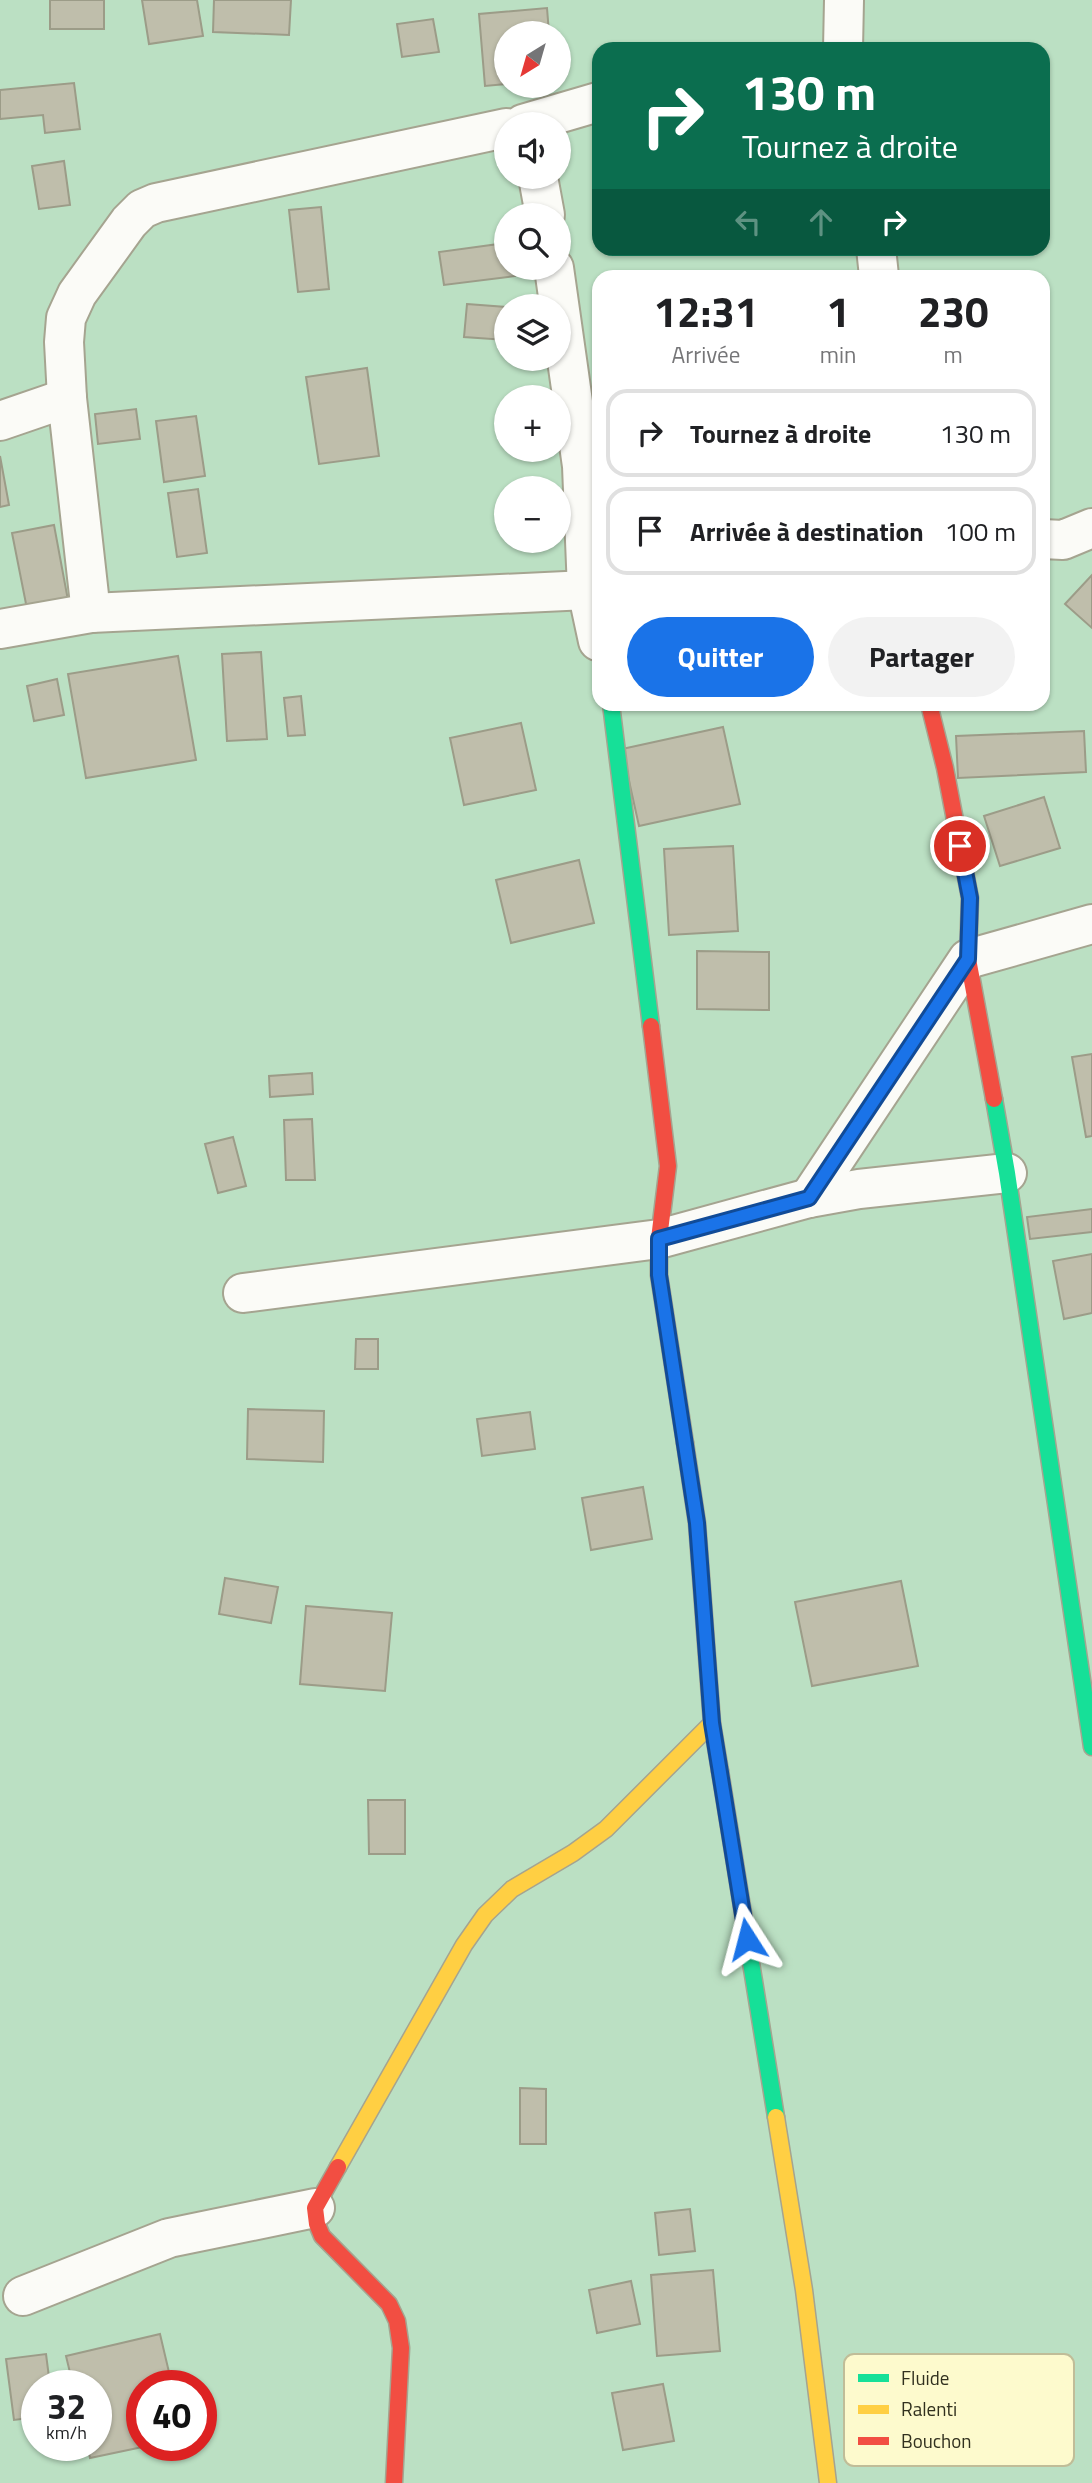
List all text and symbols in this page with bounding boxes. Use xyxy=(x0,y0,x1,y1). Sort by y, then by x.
north arrow xyxy=(494,21,570,98)
map controls xyxy=(494,21,571,553)
text: 130 m xyxy=(742,54,876,129)
icon: right xyxy=(627,70,718,161)
button: sound xyxy=(494,112,571,189)
text: Tournez à droite xyxy=(742,122,958,170)
button: search xyxy=(494,203,571,280)
icon: left xyxy=(729,203,767,241)
icon: ahead xyxy=(802,203,840,241)
icon: right xyxy=(875,203,913,241)
text: 12:31 xyxy=(653,279,758,343)
text: 1 xyxy=(826,279,850,343)
text: 230 xyxy=(918,279,988,343)
button: layers xyxy=(494,294,571,371)
text: Arrivée xyxy=(672,337,740,372)
text: min xyxy=(820,337,856,372)
text: m xyxy=(944,337,963,372)
button: + xyxy=(494,385,571,462)
icon: right xyxy=(631,414,669,452)
text: Tournez à droite xyxy=(690,414,871,453)
text: 130 m xyxy=(940,414,1011,453)
button: − xyxy=(494,476,571,553)
icon: arrive xyxy=(631,512,669,550)
text: Arrivée à destination xyxy=(690,512,924,551)
text: 100 m xyxy=(945,512,1016,551)
button: Quitter xyxy=(627,617,814,697)
button: Partager xyxy=(828,617,1015,697)
pin xyxy=(930,816,990,876)
icon: arrive xyxy=(941,827,979,865)
position arrow xyxy=(710,1902,784,1976)
legend xyxy=(844,2354,1074,2466)
text: Fluide xyxy=(901,2363,949,2392)
speed limit sign: 40 xyxy=(126,2370,217,2461)
text: 32 xyxy=(47,2379,86,2433)
text: Ralenti xyxy=(901,2394,957,2423)
text: km/h xyxy=(46,2419,87,2446)
text: Bouchon xyxy=(901,2426,972,2455)

